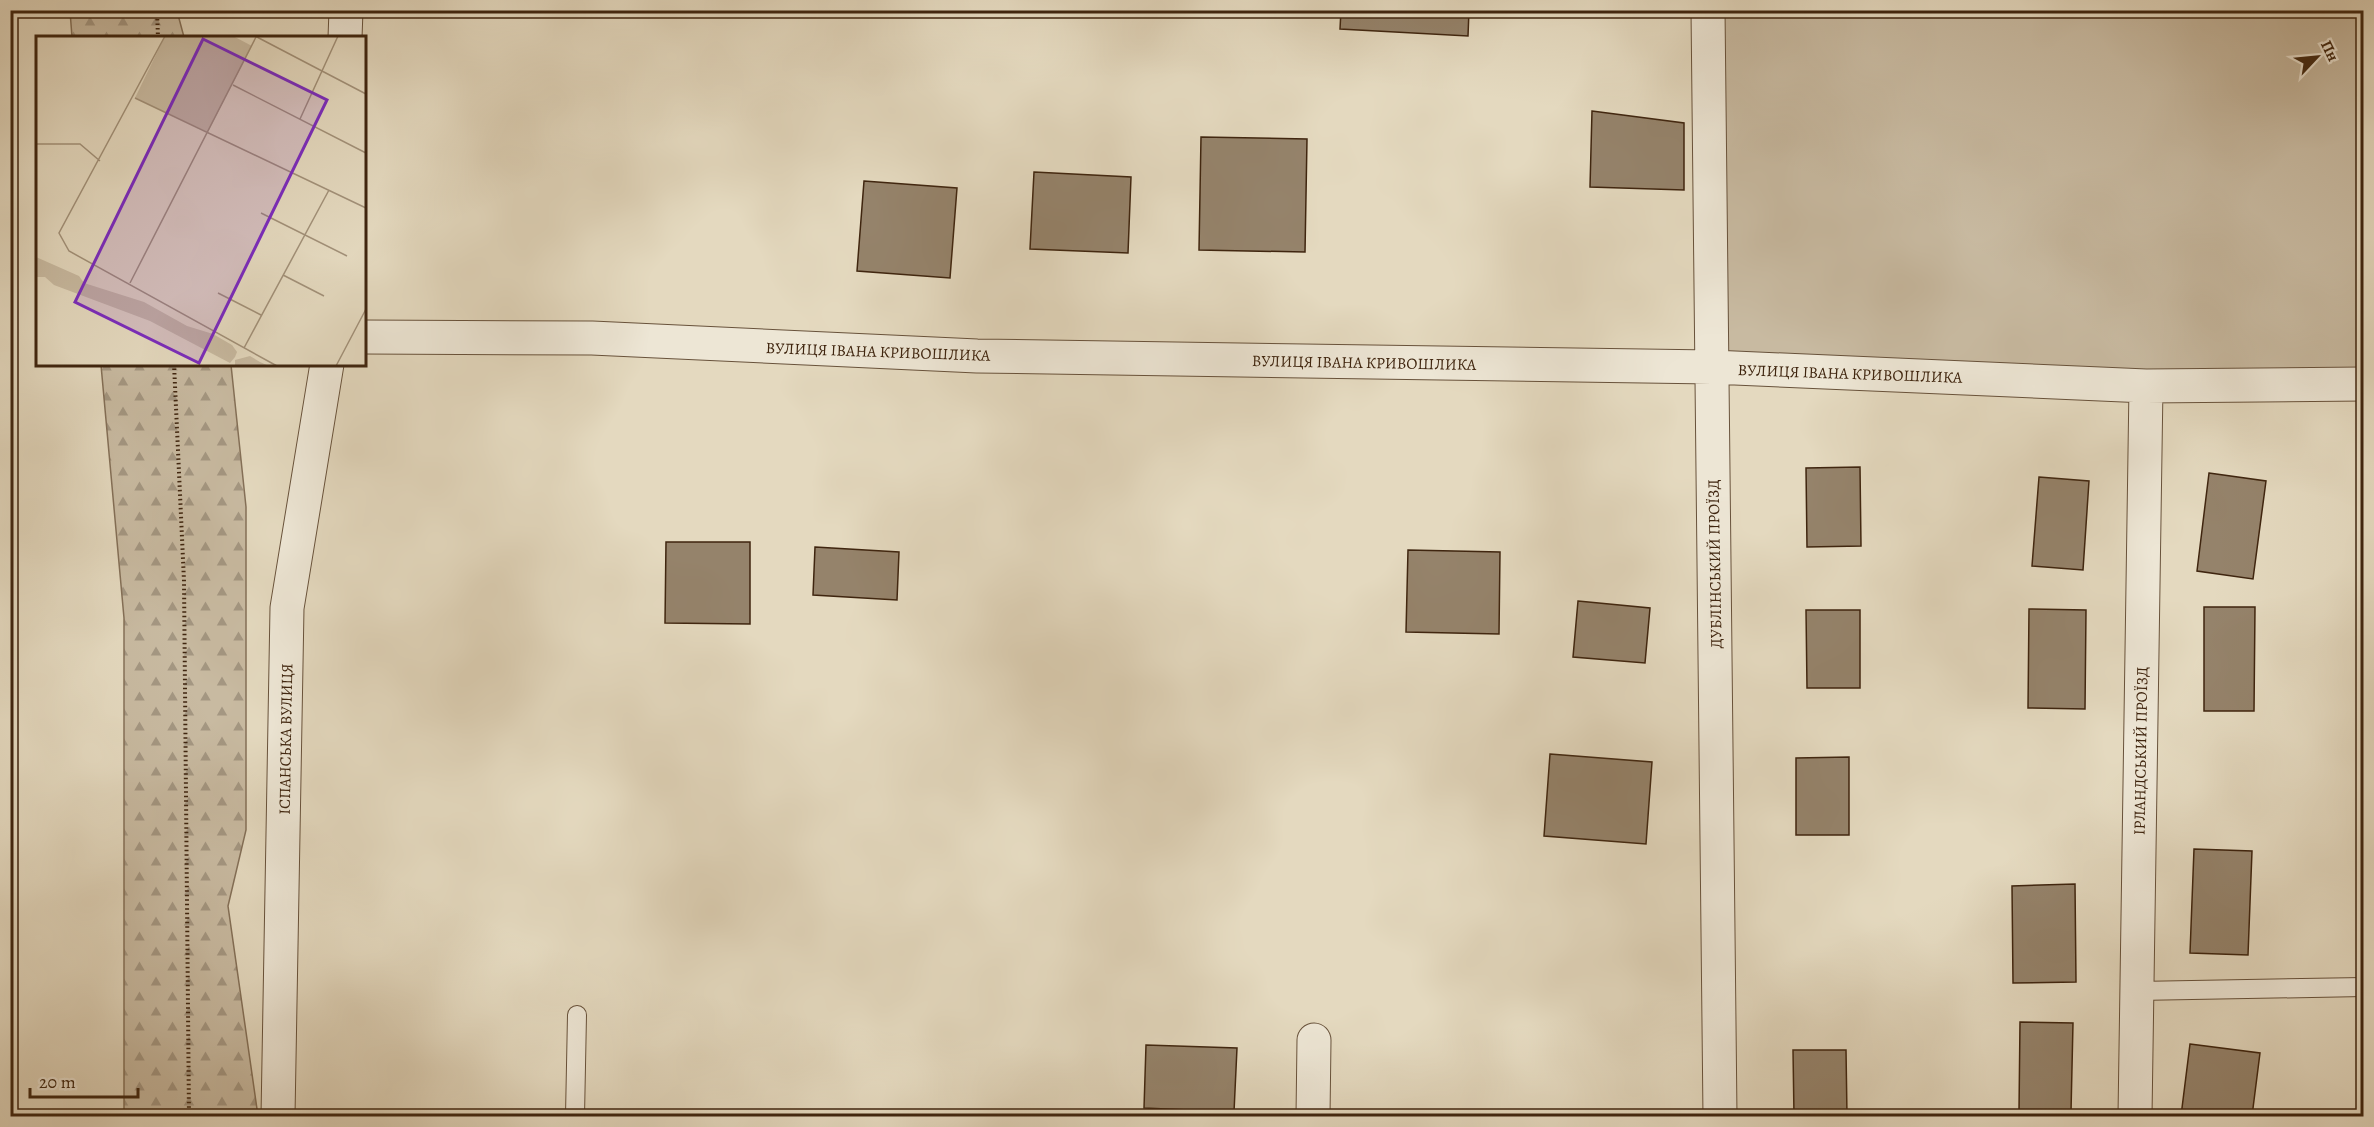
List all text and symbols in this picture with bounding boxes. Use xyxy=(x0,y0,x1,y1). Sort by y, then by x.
north arrow xyxy=(2287,27,2347,87)
inset map xyxy=(36,36,366,366)
text: Пн xyxy=(2315,37,2344,65)
street label: ВУЛИЦЯ ІВАНА КРИВОШЛИКА xyxy=(765,337,991,367)
street label: ВУЛИЦЯ ІВАНА КРИВОШЛИКА xyxy=(1252,350,1477,376)
street label: ВУЛИЦЯ ІВАНА КРИВОШЛИКА xyxy=(1737,359,1963,389)
street label: ДУБЛІНСЬКИЙ ПРОЇЗД xyxy=(1703,479,1727,649)
street label: ІСПАНСЬКА ВУЛИЦЯ xyxy=(274,663,298,815)
street label: ІРЛАНДСЬКИЙ ПРОЇЗД xyxy=(2129,667,2153,835)
scale bar xyxy=(30,1061,138,1099)
text: 20 m xyxy=(39,1070,76,1094)

